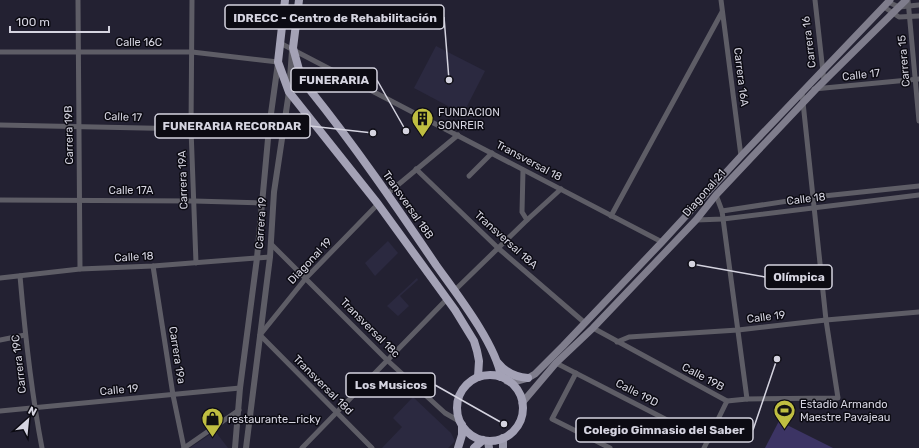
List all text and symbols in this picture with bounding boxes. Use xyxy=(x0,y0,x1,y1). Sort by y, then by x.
callout: IDRECC - Centro de Rehabilitación xyxy=(225,5,444,29)
scale bar xyxy=(10,8,109,34)
text: IDRECC - Centro de Rehabilitación xyxy=(233,11,437,25)
text: 100 m xyxy=(16,15,50,29)
street label: Carrera 16 xyxy=(799,15,819,69)
street label: Carrera 15 xyxy=(895,34,913,87)
street label: Calle 16C xyxy=(116,36,162,49)
street label: Carrera 16A xyxy=(731,47,751,108)
street label: Calle 17 xyxy=(841,67,881,83)
callout: FUNERARIA xyxy=(291,68,377,92)
text: FUNERARIA xyxy=(299,73,369,87)
street label: Carrera 19B xyxy=(62,105,76,165)
building icon: FUNDACION SONREIR xyxy=(409,105,435,138)
place label: FUNDACION SONREIR xyxy=(438,106,500,132)
street label: Calle 17 xyxy=(104,110,143,124)
callout: FUNERARIA RECORDAR xyxy=(155,114,310,138)
text: FUNERARIA RECORDAR xyxy=(163,119,301,133)
street label: Transversal 18 xyxy=(494,138,564,184)
street label: Carrera 19A xyxy=(175,150,191,210)
street label: Diagonal 21 xyxy=(680,167,728,219)
street label: Transversal 18B xyxy=(380,168,436,242)
street label: Calle 17A xyxy=(109,184,154,197)
street label: Calle 18 xyxy=(786,190,826,208)
street label: Carrera 19 xyxy=(253,197,269,249)
street label: Transversal 18A xyxy=(472,208,541,272)
street label: Diagonal 19 xyxy=(285,235,335,287)
street label: Calle 18 xyxy=(114,249,154,265)
callout: Olímpica xyxy=(765,265,832,289)
text: Olímpica xyxy=(773,270,825,284)
street label: Transversal 18c xyxy=(338,296,402,360)
street label: Calle 19 xyxy=(746,308,786,326)
street label: Carrera 19a xyxy=(166,325,188,385)
street label: Carrera 19C xyxy=(9,334,29,394)
street label: Transversal 18d xyxy=(290,352,356,418)
street label: Calle 19B xyxy=(680,360,726,394)
callout: Los Musicos xyxy=(346,373,435,397)
street label: Calle 19D xyxy=(613,377,661,409)
text: Los Musicos xyxy=(355,378,428,392)
street label: Calle 19 xyxy=(99,382,139,398)
sports icon: Estadio Armando Maestre Pavajeau xyxy=(772,397,798,430)
place label: Estadio Armando Maestre Pavajeau xyxy=(800,398,890,424)
north arrow xyxy=(8,400,48,440)
text: N xyxy=(26,404,39,419)
shop icon: restaurante_ricky xyxy=(199,406,225,439)
place label: restaurante_ricky xyxy=(228,413,321,426)
callout: Colegio Gimnasio del Saber xyxy=(576,418,753,442)
text: Colegio Gimnasio del Saber xyxy=(584,423,745,437)

